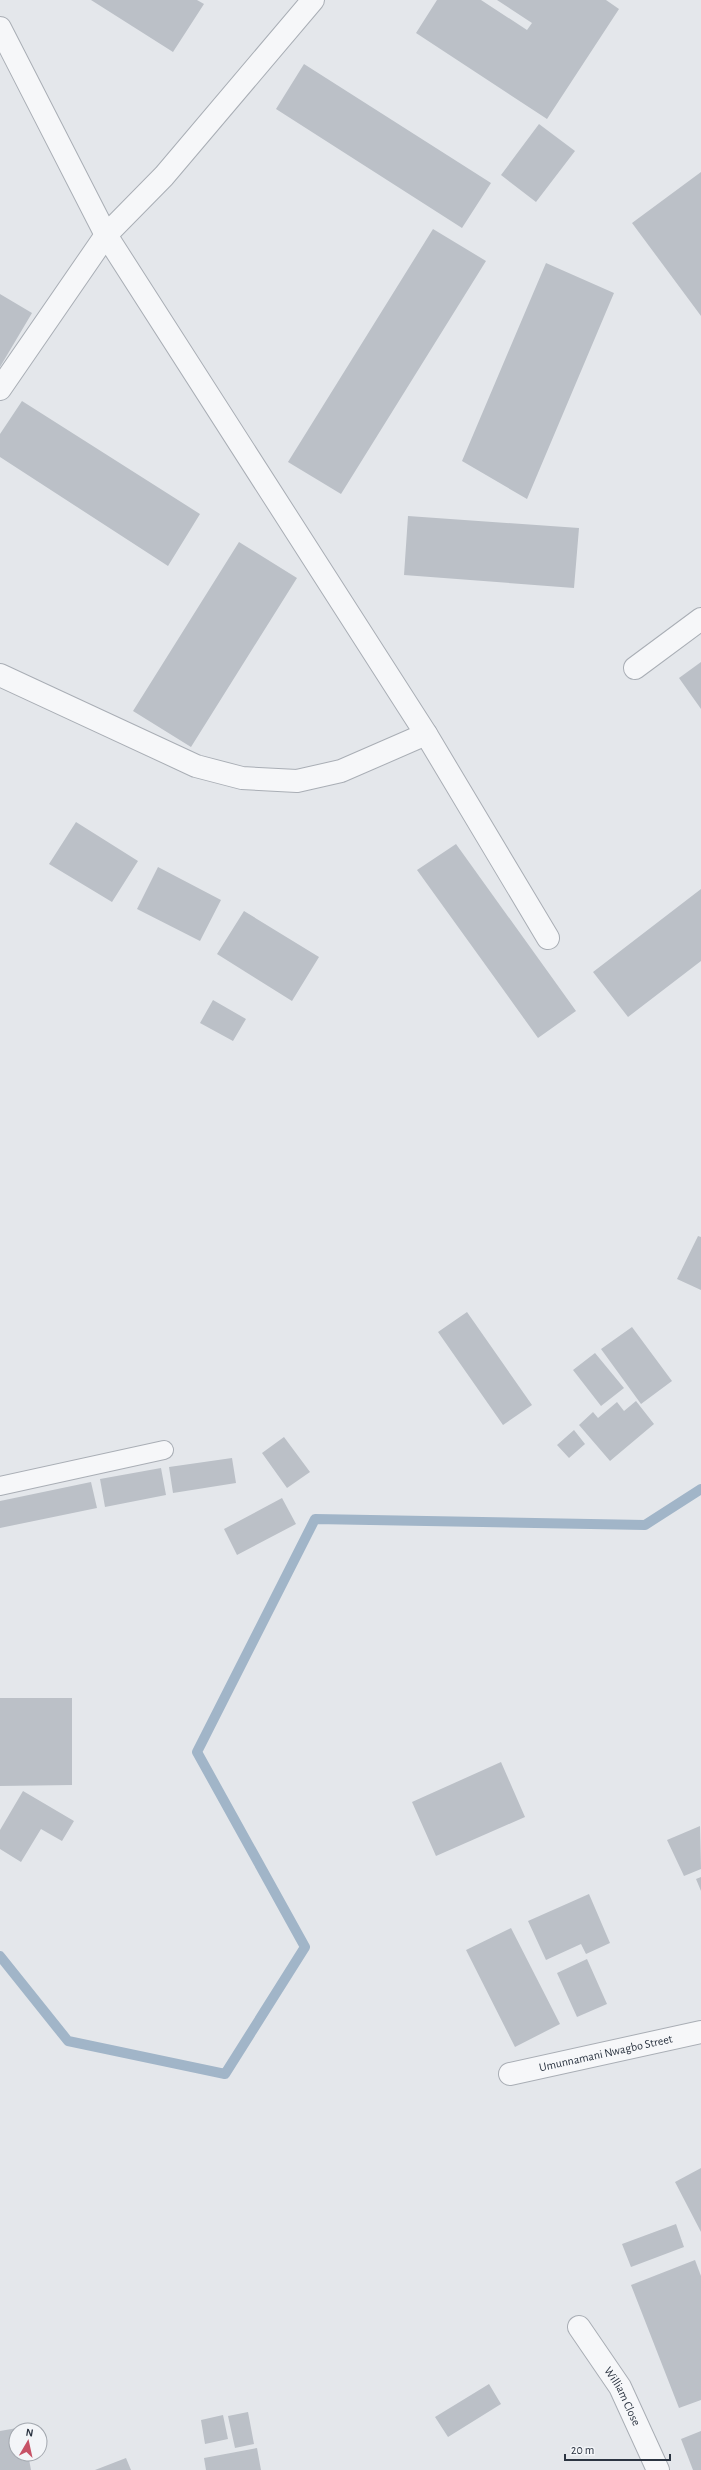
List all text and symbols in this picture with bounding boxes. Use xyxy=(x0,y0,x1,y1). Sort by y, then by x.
street label: Umunnamani Nwagbo Street xyxy=(538,2032,674,2073)
street label: William Close xyxy=(602,2365,643,2427)
north arrow xyxy=(8,2422,48,2462)
text: N xyxy=(25,2427,34,2439)
scale bar xyxy=(565,2436,670,2462)
text: 20 m xyxy=(571,2444,594,2456)

